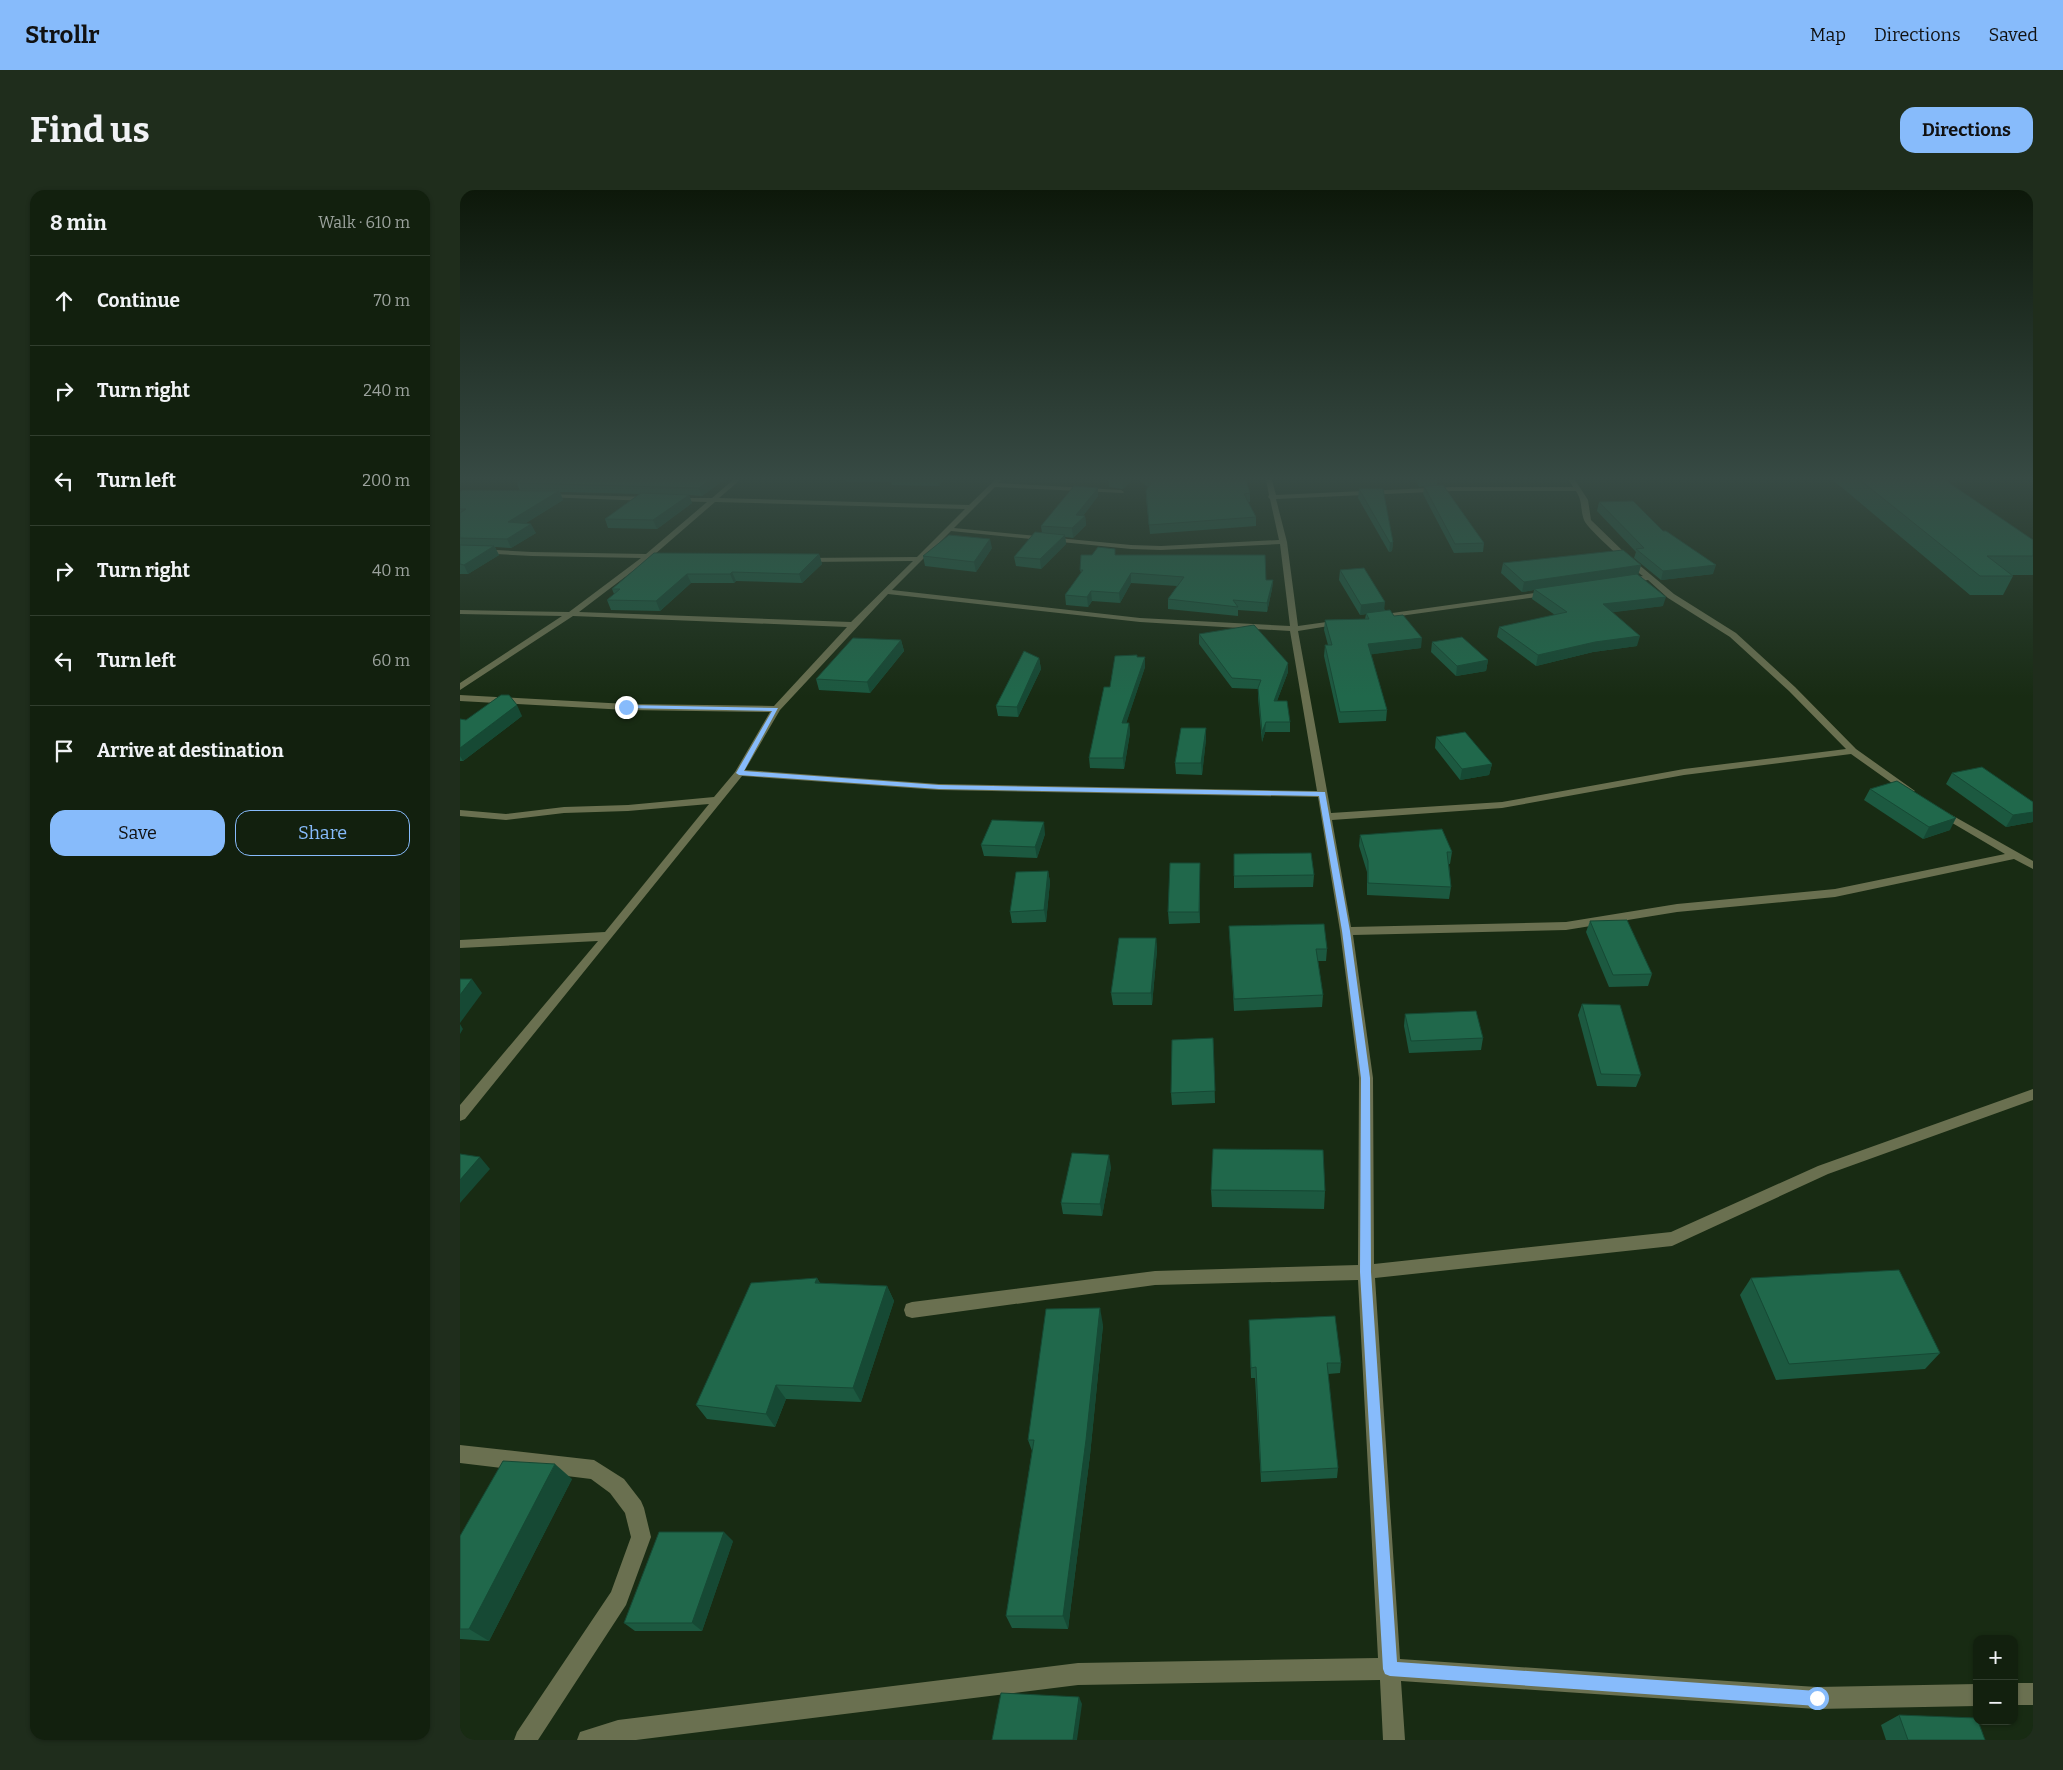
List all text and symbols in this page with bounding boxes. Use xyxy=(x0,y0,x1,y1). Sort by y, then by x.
text: Strollr xyxy=(25,21,100,49)
text: Map xyxy=(1810,24,1846,46)
text: Directions xyxy=(1874,24,1961,46)
text: Saved xyxy=(1989,24,2038,46)
button: Directions xyxy=(1900,107,2033,153)
text: Find us xyxy=(30,109,150,151)
text: 8 min xyxy=(50,210,107,236)
text: Walk · 610 m xyxy=(318,213,410,232)
icon: ahead xyxy=(50,287,78,315)
text: Continue xyxy=(97,289,180,312)
text: 70 m xyxy=(374,291,410,310)
icon: right xyxy=(50,377,78,405)
text: Turn right xyxy=(97,379,190,402)
text: 240 m xyxy=(363,381,410,400)
icon: left xyxy=(50,467,78,495)
text: Turn left xyxy=(97,469,176,492)
text: 200 m xyxy=(362,471,410,490)
icon: right xyxy=(50,557,78,585)
text: Turn right xyxy=(97,559,190,582)
text: 40 m xyxy=(372,561,410,580)
icon: left xyxy=(50,647,78,675)
text: Turn left xyxy=(97,649,176,672)
text: 60 m xyxy=(372,651,410,670)
route end xyxy=(615,696,638,719)
icon: arrive xyxy=(50,737,78,765)
text: Arrive at destination xyxy=(97,739,284,762)
button: Save xyxy=(50,810,225,856)
button: Share xyxy=(235,810,410,856)
map controls xyxy=(1973,1635,2018,1725)
button: + xyxy=(1973,1635,2018,1680)
button: − xyxy=(1973,1680,2018,1725)
route start xyxy=(1806,1687,1829,1710)

